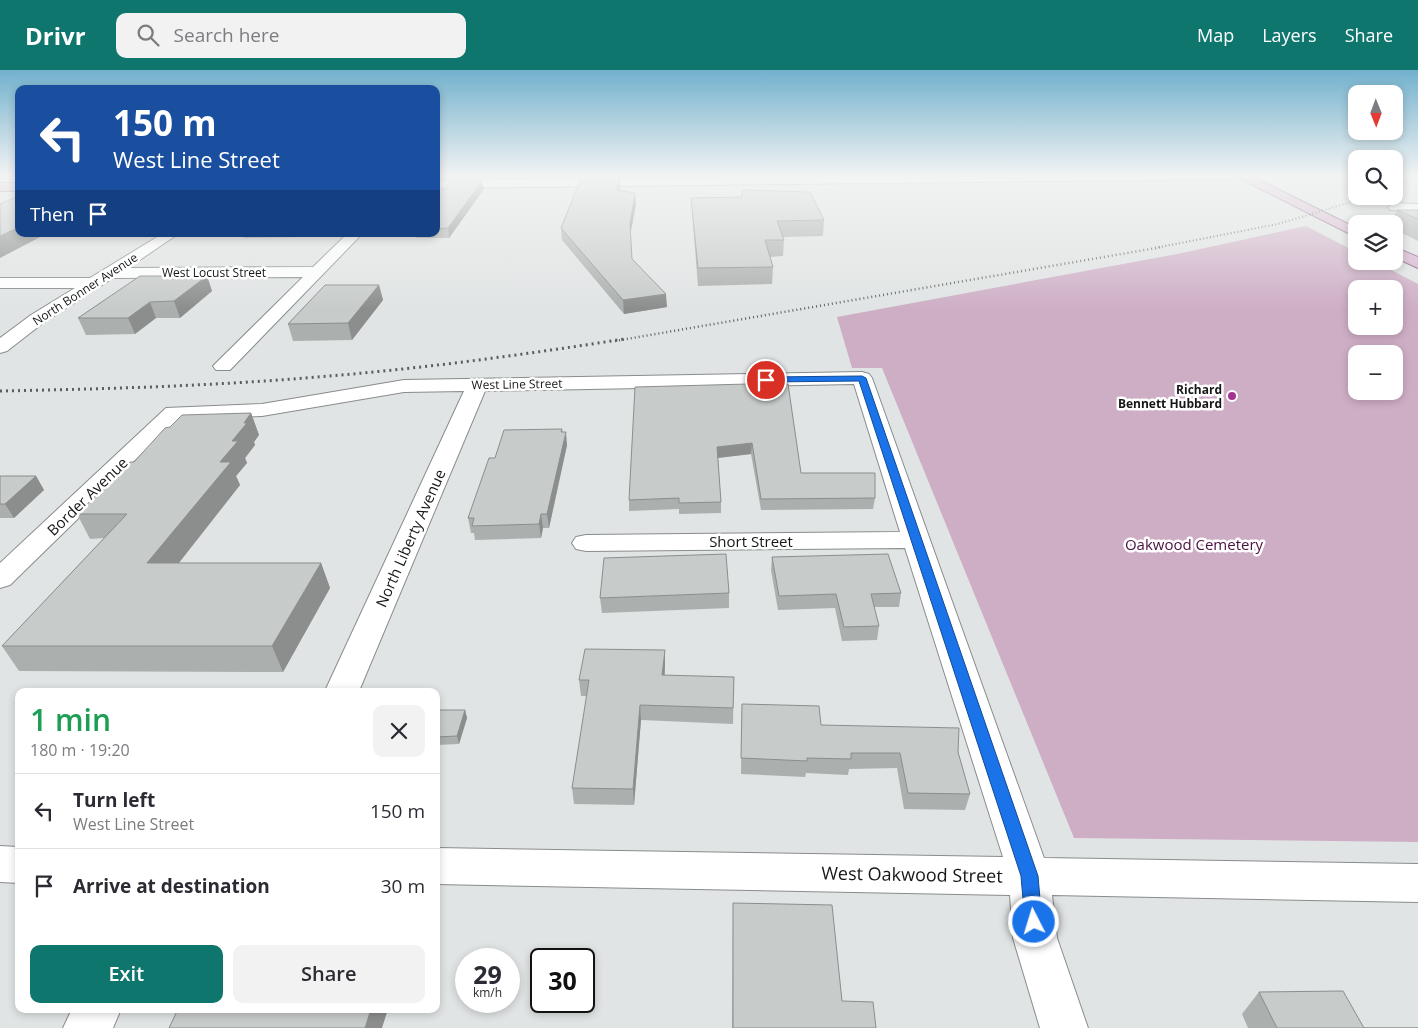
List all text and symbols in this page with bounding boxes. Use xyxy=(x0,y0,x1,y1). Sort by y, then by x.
search box xyxy=(116,13,466,58)
text: Drivr xyxy=(25,19,86,52)
icon: search xyxy=(134,21,162,49)
text: Search here xyxy=(174,22,279,48)
text: Map xyxy=(1197,23,1234,47)
text: Layers xyxy=(1262,23,1317,47)
text: Share xyxy=(1345,23,1393,47)
north arrow xyxy=(1348,85,1402,140)
map controls xyxy=(1348,85,1403,400)
text: 150 m xyxy=(113,99,217,146)
icon: left xyxy=(30,105,95,170)
text: West Line Street xyxy=(113,144,280,174)
button: search xyxy=(1348,150,1403,205)
icon: arrive xyxy=(84,200,112,228)
text: Then xyxy=(30,201,74,227)
button: layers xyxy=(1348,215,1403,270)
street label: North Bonner Avenue xyxy=(29,248,141,329)
street label: West Locust Street xyxy=(162,264,266,281)
button: + xyxy=(1348,280,1403,335)
button: − xyxy=(1348,345,1403,400)
pin xyxy=(745,359,787,401)
icon: arrive xyxy=(752,366,780,394)
street label: West Line Street xyxy=(471,375,563,393)
place label: Richard Bennett Hubbard xyxy=(1118,381,1222,412)
marker: Richard Bennett Hubbard xyxy=(1226,390,1238,402)
street label: Border Avenue xyxy=(42,452,132,540)
street label: North Liberty Avenue xyxy=(371,466,449,610)
street label: Short Street xyxy=(709,531,793,551)
park label: Oakwood Cemetery xyxy=(1125,534,1264,554)
text: 1 min xyxy=(30,699,111,740)
button: close xyxy=(373,705,425,757)
text: 180 m · 19:20 xyxy=(30,739,130,761)
text: Turn left xyxy=(73,787,155,813)
icon: left xyxy=(30,797,58,825)
text: 150 m xyxy=(370,798,425,824)
text: West Line Street xyxy=(73,813,194,835)
street label: West Oakwood Street xyxy=(821,860,1003,888)
icon: arrive xyxy=(30,872,58,900)
text: Arrive at destination xyxy=(73,873,270,899)
text: 30 m xyxy=(381,873,425,899)
position arrow xyxy=(1007,895,1059,947)
button: Exit xyxy=(30,945,223,1003)
button: Share xyxy=(233,945,425,1003)
speed limit sign: 30 xyxy=(530,948,595,1013)
text: 29 xyxy=(473,957,502,991)
text: km/h xyxy=(473,984,502,1001)

